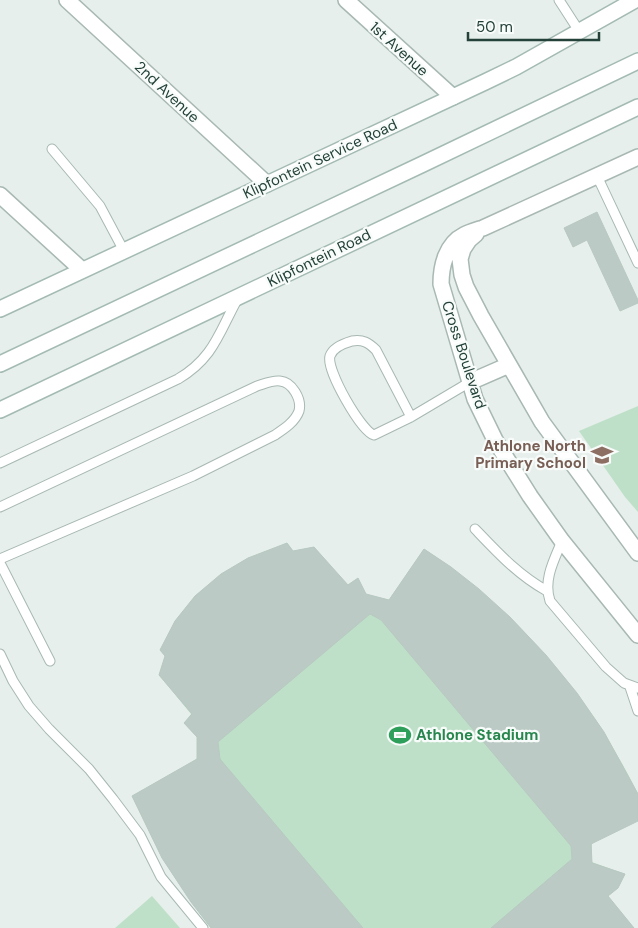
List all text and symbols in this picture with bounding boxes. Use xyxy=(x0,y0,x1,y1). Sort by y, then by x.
scale bar xyxy=(468,10,599,42)
street label: 1st Avenue xyxy=(365,17,433,81)
text: 50 m xyxy=(476,17,513,37)
street label: 2nd Avenue xyxy=(130,57,204,127)
street label: Klipfontein Service Road xyxy=(240,114,400,204)
street label: Klipfontein Road xyxy=(264,224,374,292)
street label: Cross Boulevard xyxy=(437,298,491,412)
place label: Athlone North Primary School xyxy=(475,436,586,473)
school or university icon: Athlone North Primary School xyxy=(589,442,615,468)
sports icon: Athlone Stadium xyxy=(387,722,413,748)
place label: Athlone Stadium xyxy=(416,725,538,745)

